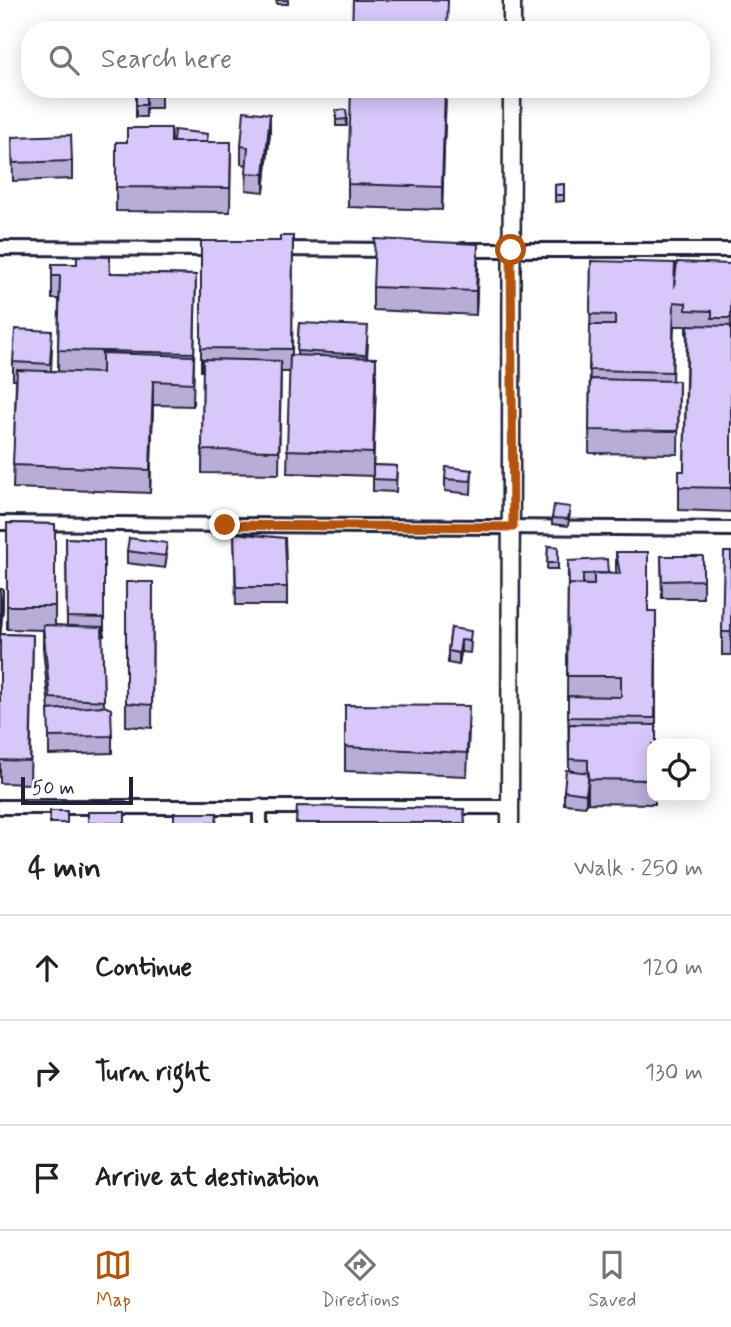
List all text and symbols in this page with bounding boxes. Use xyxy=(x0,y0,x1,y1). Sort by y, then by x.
search box xyxy=(21,21,710,98)
icon: search xyxy=(45,41,83,79)
text: Search here xyxy=(101,43,232,77)
route start xyxy=(495,234,526,265)
route end xyxy=(209,509,240,540)
map controls xyxy=(647,739,710,802)
button: locate xyxy=(647,739,710,802)
scale bar xyxy=(21,774,133,806)
text: 50 m xyxy=(32,776,75,801)
text: 4 min xyxy=(28,849,101,888)
text: Walk · 250 m xyxy=(574,854,703,884)
icon: ahead xyxy=(28,949,66,987)
text: Continue xyxy=(95,951,192,985)
text: 120 m xyxy=(642,953,703,983)
icon: right xyxy=(28,1054,66,1092)
text: Turn right xyxy=(95,1056,211,1090)
text: 130 m xyxy=(645,1058,703,1088)
icon: arrive xyxy=(28,1159,66,1197)
text: Arrive at destination xyxy=(95,1161,319,1195)
tab: Map xyxy=(94,1246,132,1313)
tab: Directions xyxy=(321,1246,400,1313)
tab: Saved xyxy=(588,1246,636,1313)

